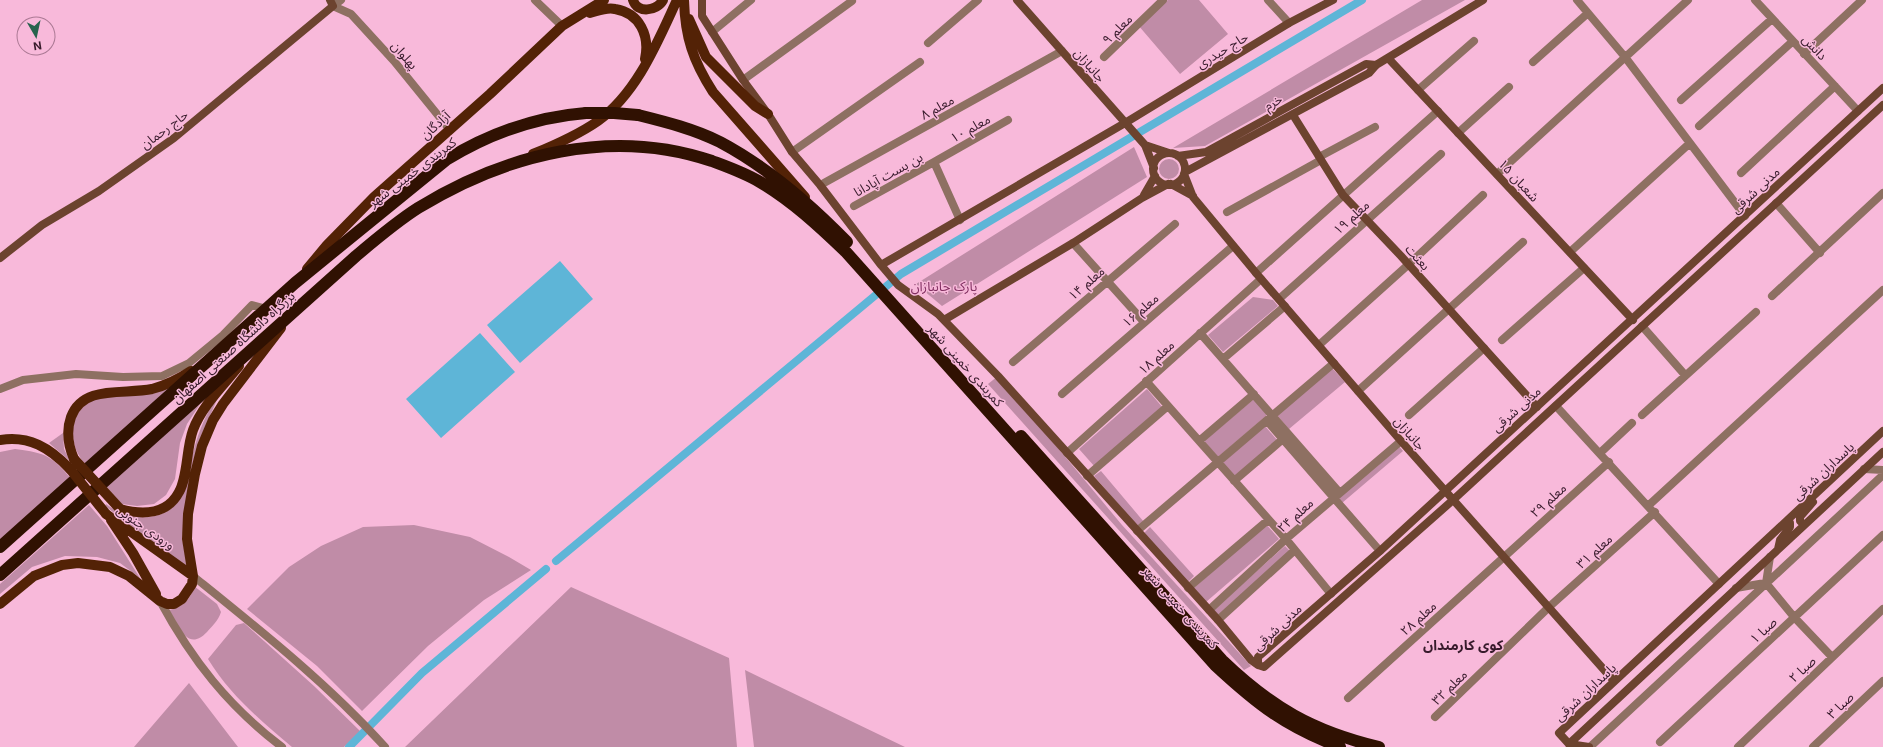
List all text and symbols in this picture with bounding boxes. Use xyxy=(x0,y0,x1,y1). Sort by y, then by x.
street label: معلم ۹ xyxy=(1099,11,1138,49)
north arrow xyxy=(16,16,56,56)
street label: حاج حیدری xyxy=(1193,28,1253,74)
street label: دانش xyxy=(1798,31,1831,64)
street label: پهلوان xyxy=(387,37,422,74)
text: N xyxy=(32,38,43,53)
street label: جانبازان xyxy=(1070,45,1109,86)
street label: خرم xyxy=(1261,90,1286,115)
street label: معلم ۸ xyxy=(917,91,958,125)
street label: حاج رحمان xyxy=(137,106,193,154)
street label: آزادگان xyxy=(417,107,455,143)
street label: معلم ۱۰ xyxy=(947,110,994,148)
street label: کمربندی خمینی شهر xyxy=(364,133,460,212)
street label: بن بست آپادانا xyxy=(851,148,926,201)
street label: ۱۵ شعبان xyxy=(1494,155,1543,205)
street label: مدنی شرقی xyxy=(1727,163,1783,217)
street label: معلم ۱۹ xyxy=(1330,196,1375,240)
street label: بعثت xyxy=(1402,241,1434,273)
street label: معلم ۱۴ xyxy=(1064,263,1110,306)
park label: پارک جانبازان xyxy=(911,278,977,296)
street label: بزرگراه دانشگاه صنعتی اصفهان xyxy=(168,288,298,407)
street label: معلم ۱۶ xyxy=(1118,290,1164,333)
street label: کمربندی خمینی شهر xyxy=(923,320,1008,411)
street label: معلم ۱۸ xyxy=(1135,336,1180,380)
street label: مدنی شرقی xyxy=(1488,383,1545,436)
street label: جانبازان xyxy=(1390,413,1429,454)
street label: پاسداران شرقی xyxy=(1789,438,1859,505)
street label: معلم ۲۹ xyxy=(1527,479,1572,523)
street label: معلم ۲۴ xyxy=(1274,494,1319,538)
street label: ورودی جنوبی xyxy=(113,501,178,554)
street label: معلم ۳۱ xyxy=(1573,530,1618,574)
street label: کمربندی خمینی شهر xyxy=(1138,562,1223,653)
street label: معلم ۲۸ xyxy=(1397,597,1442,641)
street label: مدنی شرقی xyxy=(1249,600,1305,654)
street label: صبا ۱ xyxy=(1746,613,1780,646)
district label: کوی کارمندان xyxy=(1423,636,1504,654)
street label: صبا ۲ xyxy=(1785,652,1819,685)
street label: پاسداران شرقی xyxy=(1551,659,1621,726)
street label: معلم ۳۲ xyxy=(1428,666,1472,710)
street label: صبا ۳ xyxy=(1823,688,1857,722)

